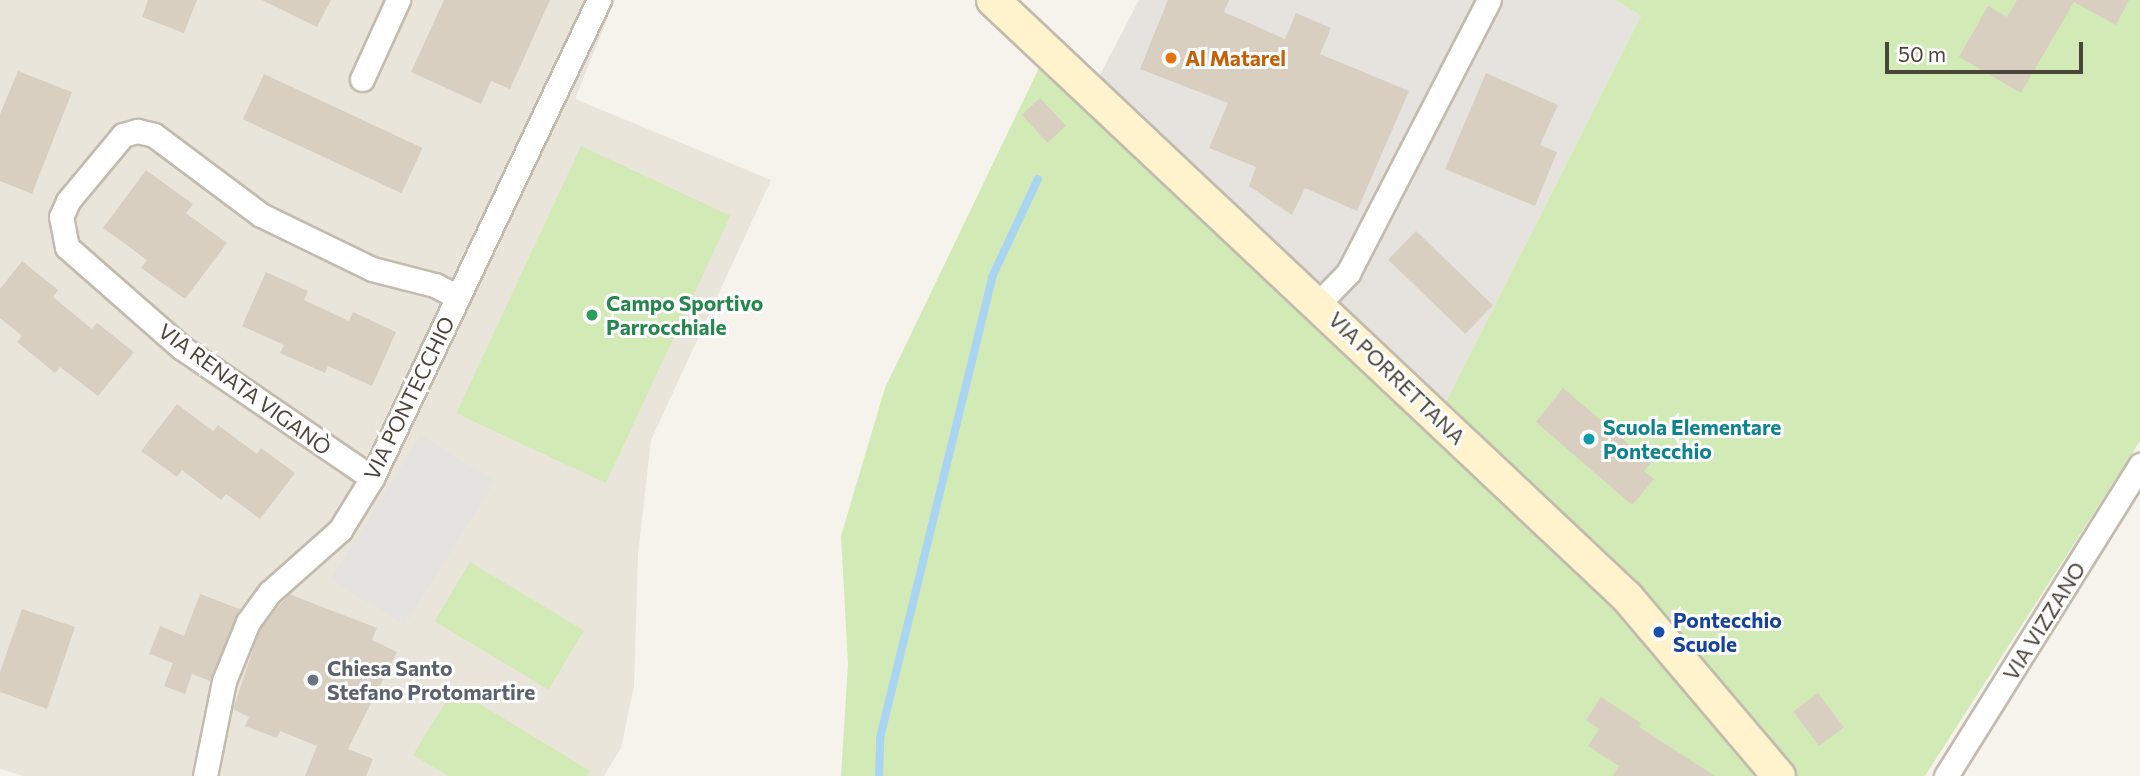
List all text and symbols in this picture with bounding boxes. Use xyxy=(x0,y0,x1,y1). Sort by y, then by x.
scale bar xyxy=(1888,28,2086,72)
text: 50 m xyxy=(1898,41,1946,66)
place label: Al Matarel xyxy=(1185,45,1286,71)
marker: Al Matarel xyxy=(1163,50,1179,66)
place label: Campo Sportivo Parrocchiale xyxy=(606,290,763,340)
marker: Campo Sportivo Parrocchiale xyxy=(584,307,600,323)
street label: VIA PORRETTANA xyxy=(1324,307,1470,449)
street label: VIA PONTECCHIO xyxy=(359,312,459,484)
street label: VIA RENATA VIGANÒ xyxy=(154,318,336,460)
place label: Scuola Elementare Pontecchio xyxy=(1603,414,1781,464)
marker: Scuola Elementare Pontecchio xyxy=(1581,431,1597,447)
street label: VIA VIZZANO xyxy=(1998,557,2090,685)
place label: Pontecchio Scuole xyxy=(1673,607,1782,657)
marker: Pontecchio Scuole xyxy=(1651,624,1667,640)
place label: Chiesa Santo Stefano Protomartire xyxy=(327,655,535,705)
marker: Chiesa Santo Stefano Protomartire xyxy=(305,672,321,688)

